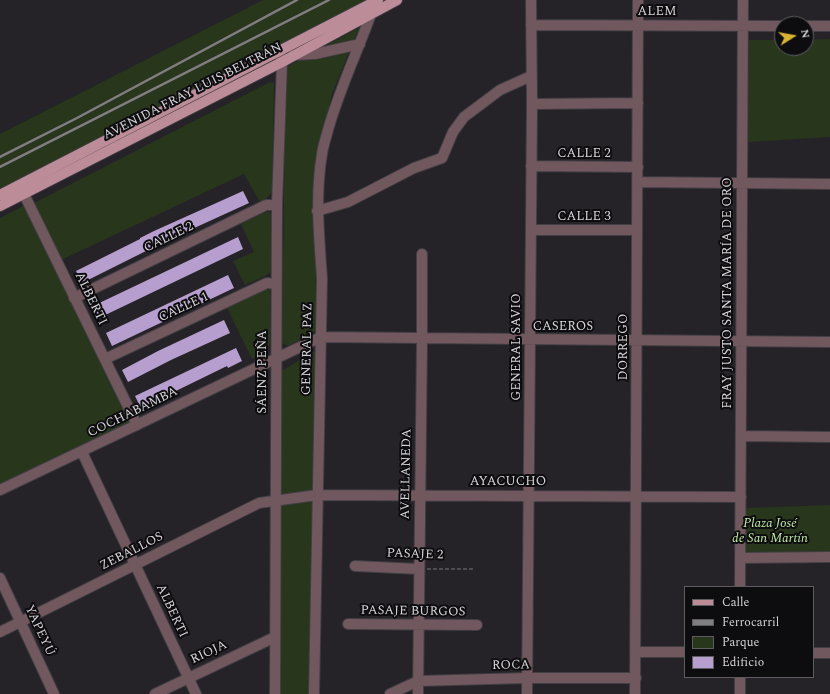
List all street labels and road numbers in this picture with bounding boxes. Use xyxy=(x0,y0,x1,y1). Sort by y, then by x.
street label: ALEM xyxy=(638,4,676,20)
street label: AVENIDA FRAY LUIS BELTRÁN xyxy=(101,40,285,144)
street label: CALLE 2 xyxy=(557,146,611,162)
street label: FRAY JUSTO SANTA MARÍA DE ORO xyxy=(720,177,736,409)
street label: CALLE 3 xyxy=(557,209,611,225)
street label: CALLE 2 xyxy=(142,219,196,257)
street label: ALBERTI xyxy=(70,270,110,328)
street label: CALLE 1 xyxy=(157,290,211,326)
street label: GENERAL SAVIO xyxy=(509,293,525,401)
street label: GENERAL PAZ xyxy=(299,303,317,395)
street label: DORREGO xyxy=(616,314,632,380)
street label: CASEROS xyxy=(533,319,593,335)
street label: SÁENZ PEÑA xyxy=(255,330,271,414)
street label: COCHABAMBA xyxy=(85,384,181,442)
street label: AVELLANEDA xyxy=(398,428,416,520)
street label: AYACUCHO xyxy=(470,474,546,490)
street label: ZEBALLOS xyxy=(98,529,166,575)
street label: PASAJE 2 xyxy=(386,546,444,564)
street label: ALBERTI xyxy=(152,582,190,640)
street label: YAPEYÚ xyxy=(20,603,58,659)
street label: PASAJE BURGOS xyxy=(360,603,466,621)
street label: RIOJA xyxy=(188,638,230,668)
street label: ROCA xyxy=(492,658,530,674)

